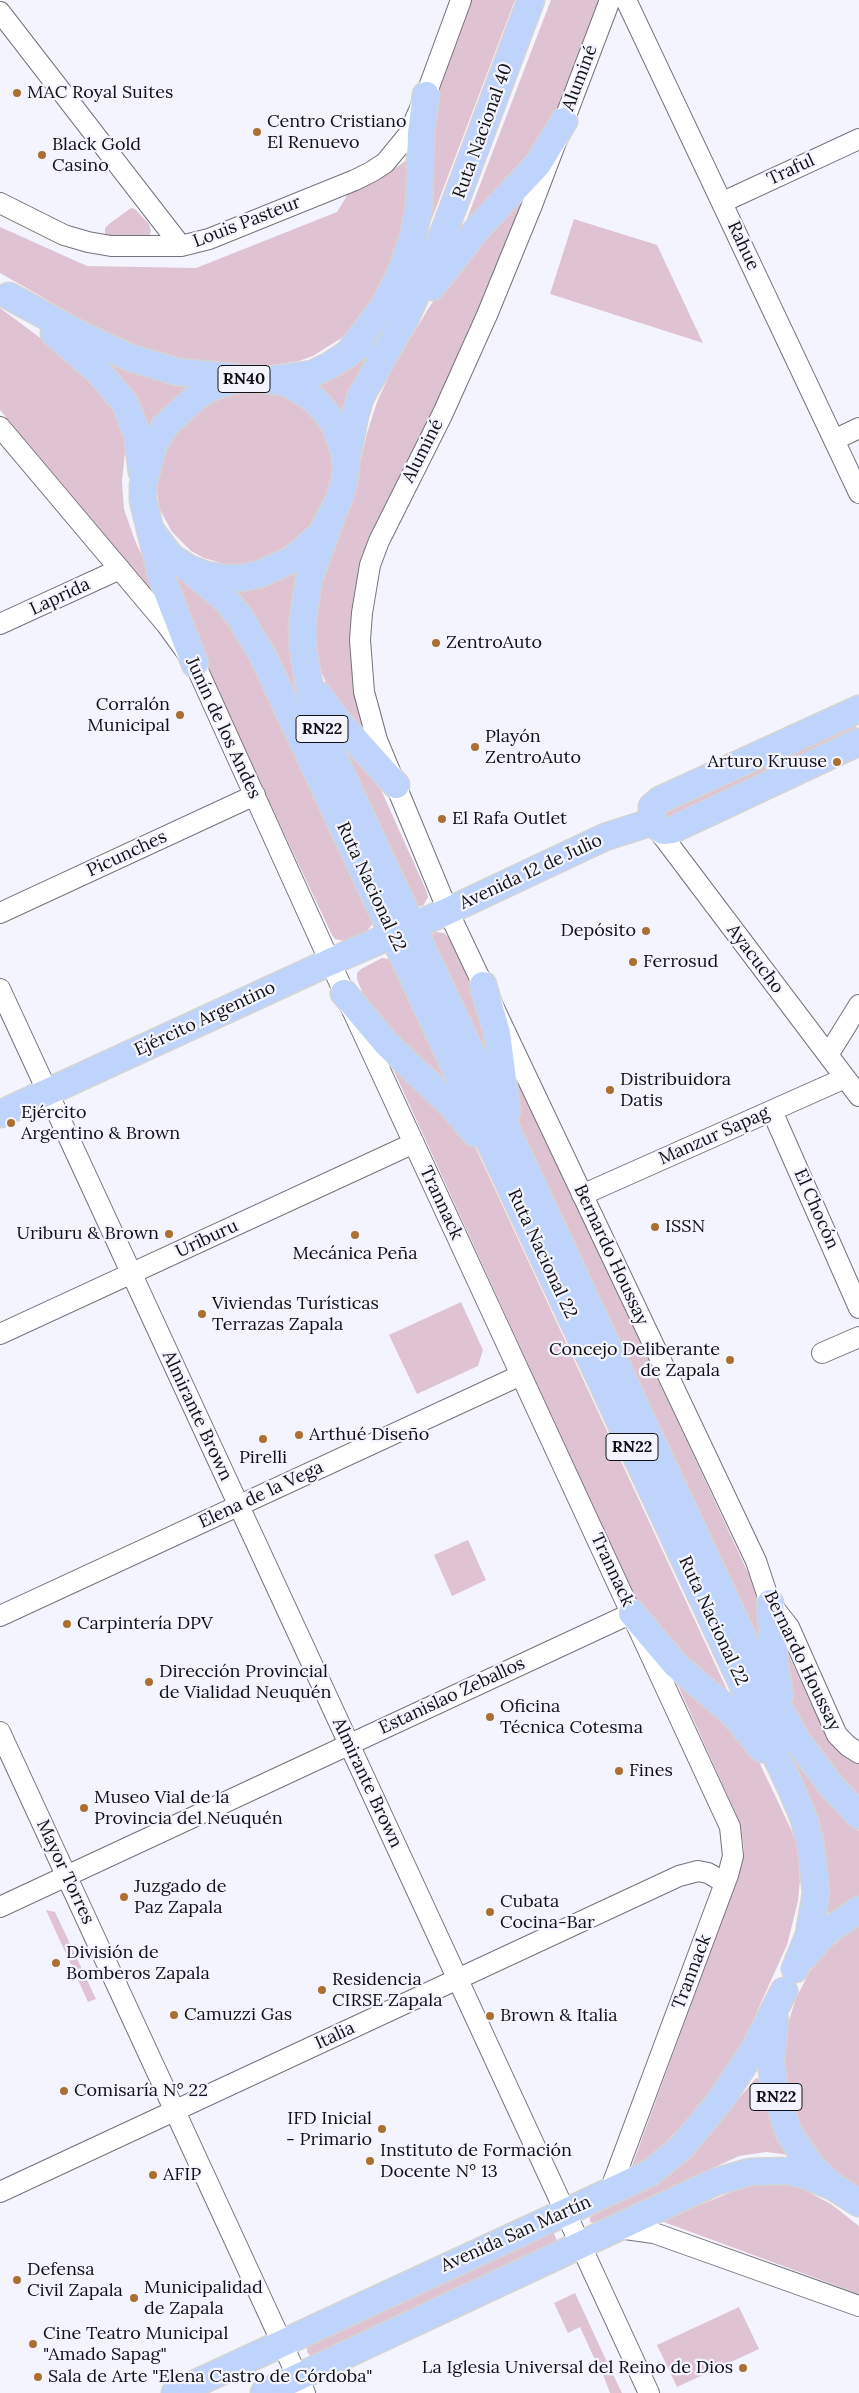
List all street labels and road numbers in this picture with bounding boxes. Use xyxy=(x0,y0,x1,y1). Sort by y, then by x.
street label: Aluminé xyxy=(558,42,602,114)
street label: Ruta Nacional 40 xyxy=(449,61,517,201)
street label: Traful xyxy=(764,150,818,190)
street label: Louis Pasteur xyxy=(190,192,304,252)
street label: Rahue xyxy=(722,218,764,274)
road number: RN40 xyxy=(218,366,270,392)
street label: Aluminé xyxy=(398,415,448,487)
street label: Laprida xyxy=(27,574,93,620)
street label: Junín de los Andes xyxy=(181,654,265,802)
road number: RN22 xyxy=(296,716,348,742)
street label: Ruta Nacional 22 xyxy=(332,819,410,955)
street label: Picunches xyxy=(84,826,170,882)
street label: Avenida 12 de Julio xyxy=(456,830,606,914)
street label: Ayacucho xyxy=(722,920,788,998)
street label: Ejército Argentino xyxy=(131,977,279,1061)
street label: Manzur Sapag xyxy=(655,1102,773,1170)
street label: Trannack xyxy=(415,1163,467,1243)
street label: El Chocón xyxy=(789,1165,843,1253)
street label: Bernardo Houssay xyxy=(569,1181,653,1329)
street label: Ruta Nacional 22 xyxy=(503,1186,581,1322)
street label: Uriburu xyxy=(172,1215,242,1263)
street label: Almirante Brown xyxy=(157,1348,237,1484)
road number: RN22 xyxy=(606,1434,658,1460)
street label: Elena de la Vega xyxy=(195,1457,327,1533)
street label: Trannack xyxy=(586,1530,638,1610)
street label: Ruta Nacional 22 xyxy=(674,1553,752,1689)
street label: Bernardo Houssay xyxy=(759,1588,845,1734)
street label: Estanislao Zeballos xyxy=(376,1653,528,1739)
street label: Almirante Brown xyxy=(327,1715,407,1851)
street label: Mayor Torres xyxy=(31,1816,99,1928)
street label: Trannack xyxy=(668,1931,716,2013)
street label: Italia xyxy=(312,2018,358,2054)
road number: RN22 xyxy=(750,2084,802,2110)
street label: Avenida San Martín xyxy=(437,2191,595,2277)

